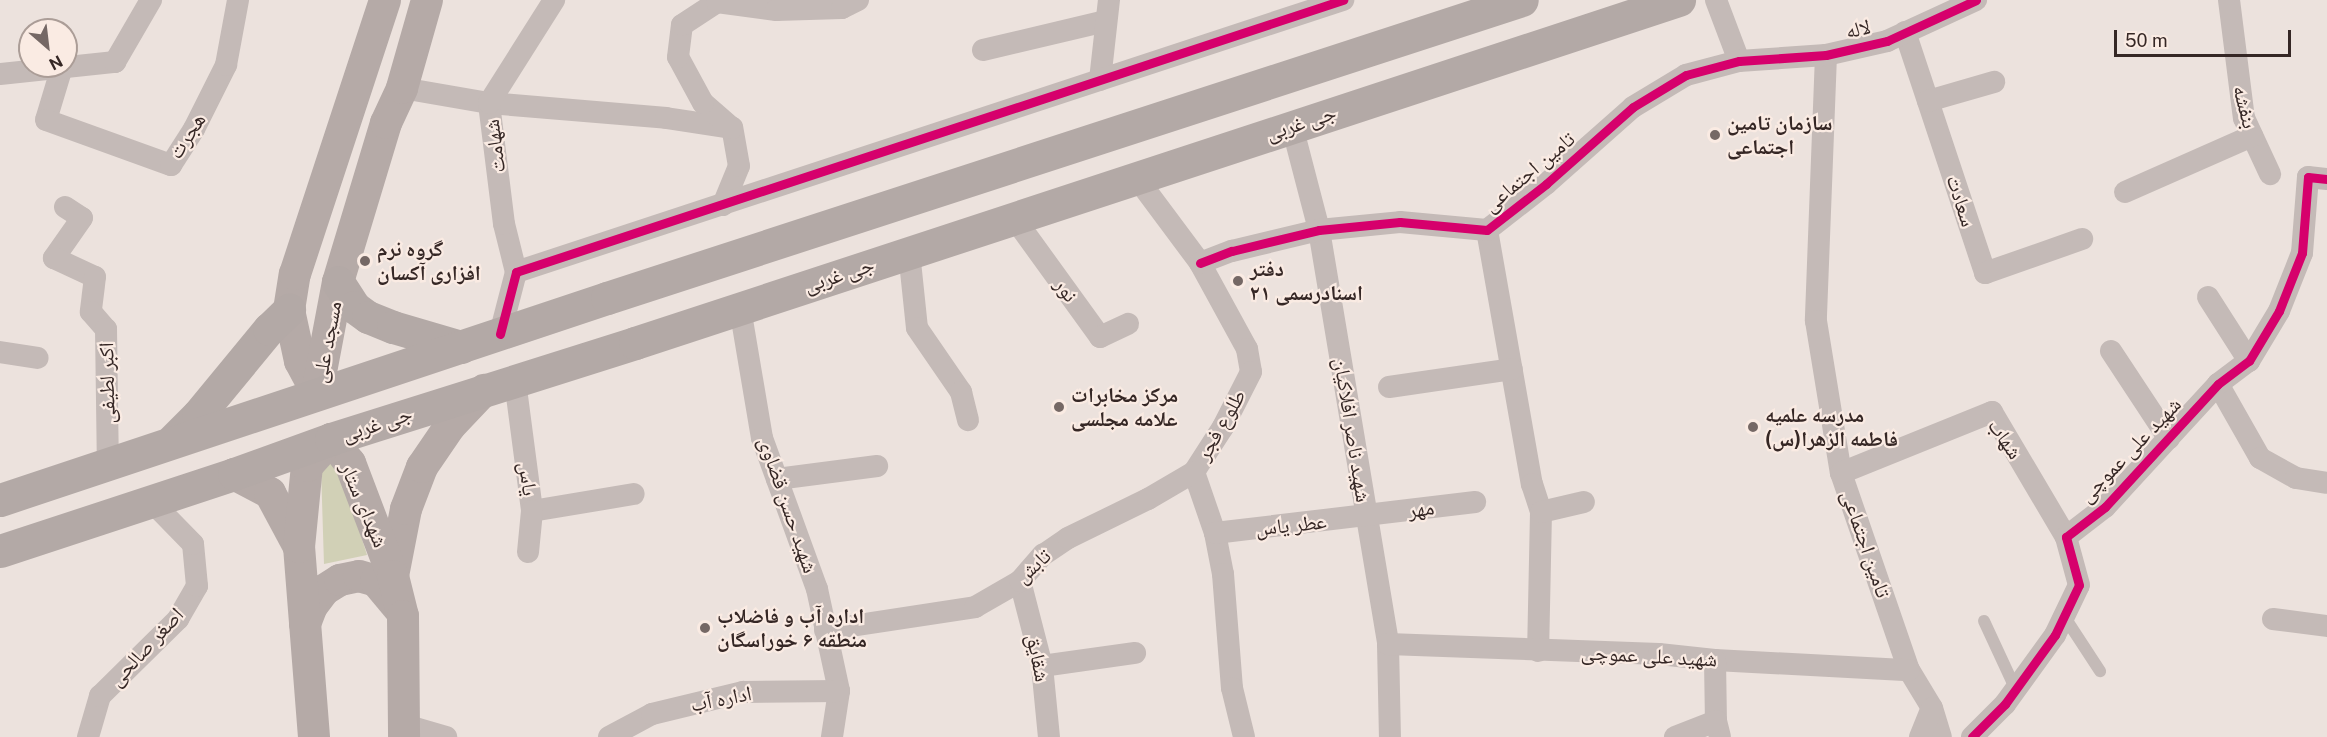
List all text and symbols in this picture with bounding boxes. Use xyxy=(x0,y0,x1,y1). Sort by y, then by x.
street label: لاله xyxy=(1843,14,1873,44)
north arrow xyxy=(18,18,78,78)
scale bar xyxy=(2117,18,2294,56)
text: 50 m xyxy=(2125,30,2168,51)
text: N xyxy=(46,51,66,74)
street label: بنفشه xyxy=(2228,83,2262,131)
street label: جی غربی xyxy=(1263,100,1339,146)
street label: هجرت xyxy=(163,108,211,164)
place label: سازمان تامین اجتماعی xyxy=(1727,110,1832,160)
street label: شهامت xyxy=(479,118,511,174)
street label: تامین اجتماعی xyxy=(1478,126,1580,218)
marker: سازمان تامین اجتماعی xyxy=(1708,128,1722,142)
street label: سعادت xyxy=(1941,172,1981,230)
place label: گروه نرم افزاری آکسان xyxy=(377,236,481,286)
street label: جی غربی xyxy=(801,252,877,298)
marker: گروه نرم افزاری آکسان xyxy=(358,254,372,268)
place label: دفتر اسنادرسمی ۲۱ xyxy=(1250,256,1363,306)
street label: نور xyxy=(1049,273,1083,307)
marker: دفتر اسنادرسمی ۲۱ xyxy=(1231,274,1245,288)
street label: مسجد علی xyxy=(307,299,347,385)
street label: اکبر لطیفی xyxy=(94,342,120,424)
street label: شهید ناصر افلاکیان xyxy=(1328,356,1376,504)
place label: مرکز مخابرات علامه مجلسی xyxy=(1071,382,1178,432)
street label: طلوع فجر xyxy=(1191,385,1251,465)
street label: شهید علی عموچی xyxy=(2073,392,2187,508)
marker: مرکز مخابرات علامه مجلسی xyxy=(1052,400,1066,414)
street label: جی غربی xyxy=(339,401,415,447)
place label: مدرسه علمیه فاطمه الزهرا(س) xyxy=(1765,402,1898,452)
street label: شهاب xyxy=(1982,414,2028,464)
marker: مدرسه علمیه فاطمه الزهرا(س) xyxy=(1746,420,1760,434)
street label: شهید حسن قضاوی xyxy=(753,434,823,576)
street label: شهدای ستار xyxy=(335,459,393,551)
street label: یاس xyxy=(513,461,543,497)
street label: تامین اجتماعی xyxy=(1836,487,1896,601)
street label: مهر xyxy=(1406,495,1436,523)
street label: عطر یاس xyxy=(1254,509,1328,541)
street label: تابش xyxy=(1010,543,1056,589)
street label: اصغر صالحی xyxy=(103,602,189,692)
place label: اداره آب و فاضلاب منطقه ۶ خوراسگان xyxy=(717,603,867,653)
marker: اداره آب و فاضلاب منطقه ۶ خوراسگان xyxy=(698,621,712,635)
street label: شقایق xyxy=(1021,632,1055,684)
street label: شهید علی عموچی xyxy=(1580,640,1718,672)
street label: اداره آب xyxy=(688,681,754,717)

